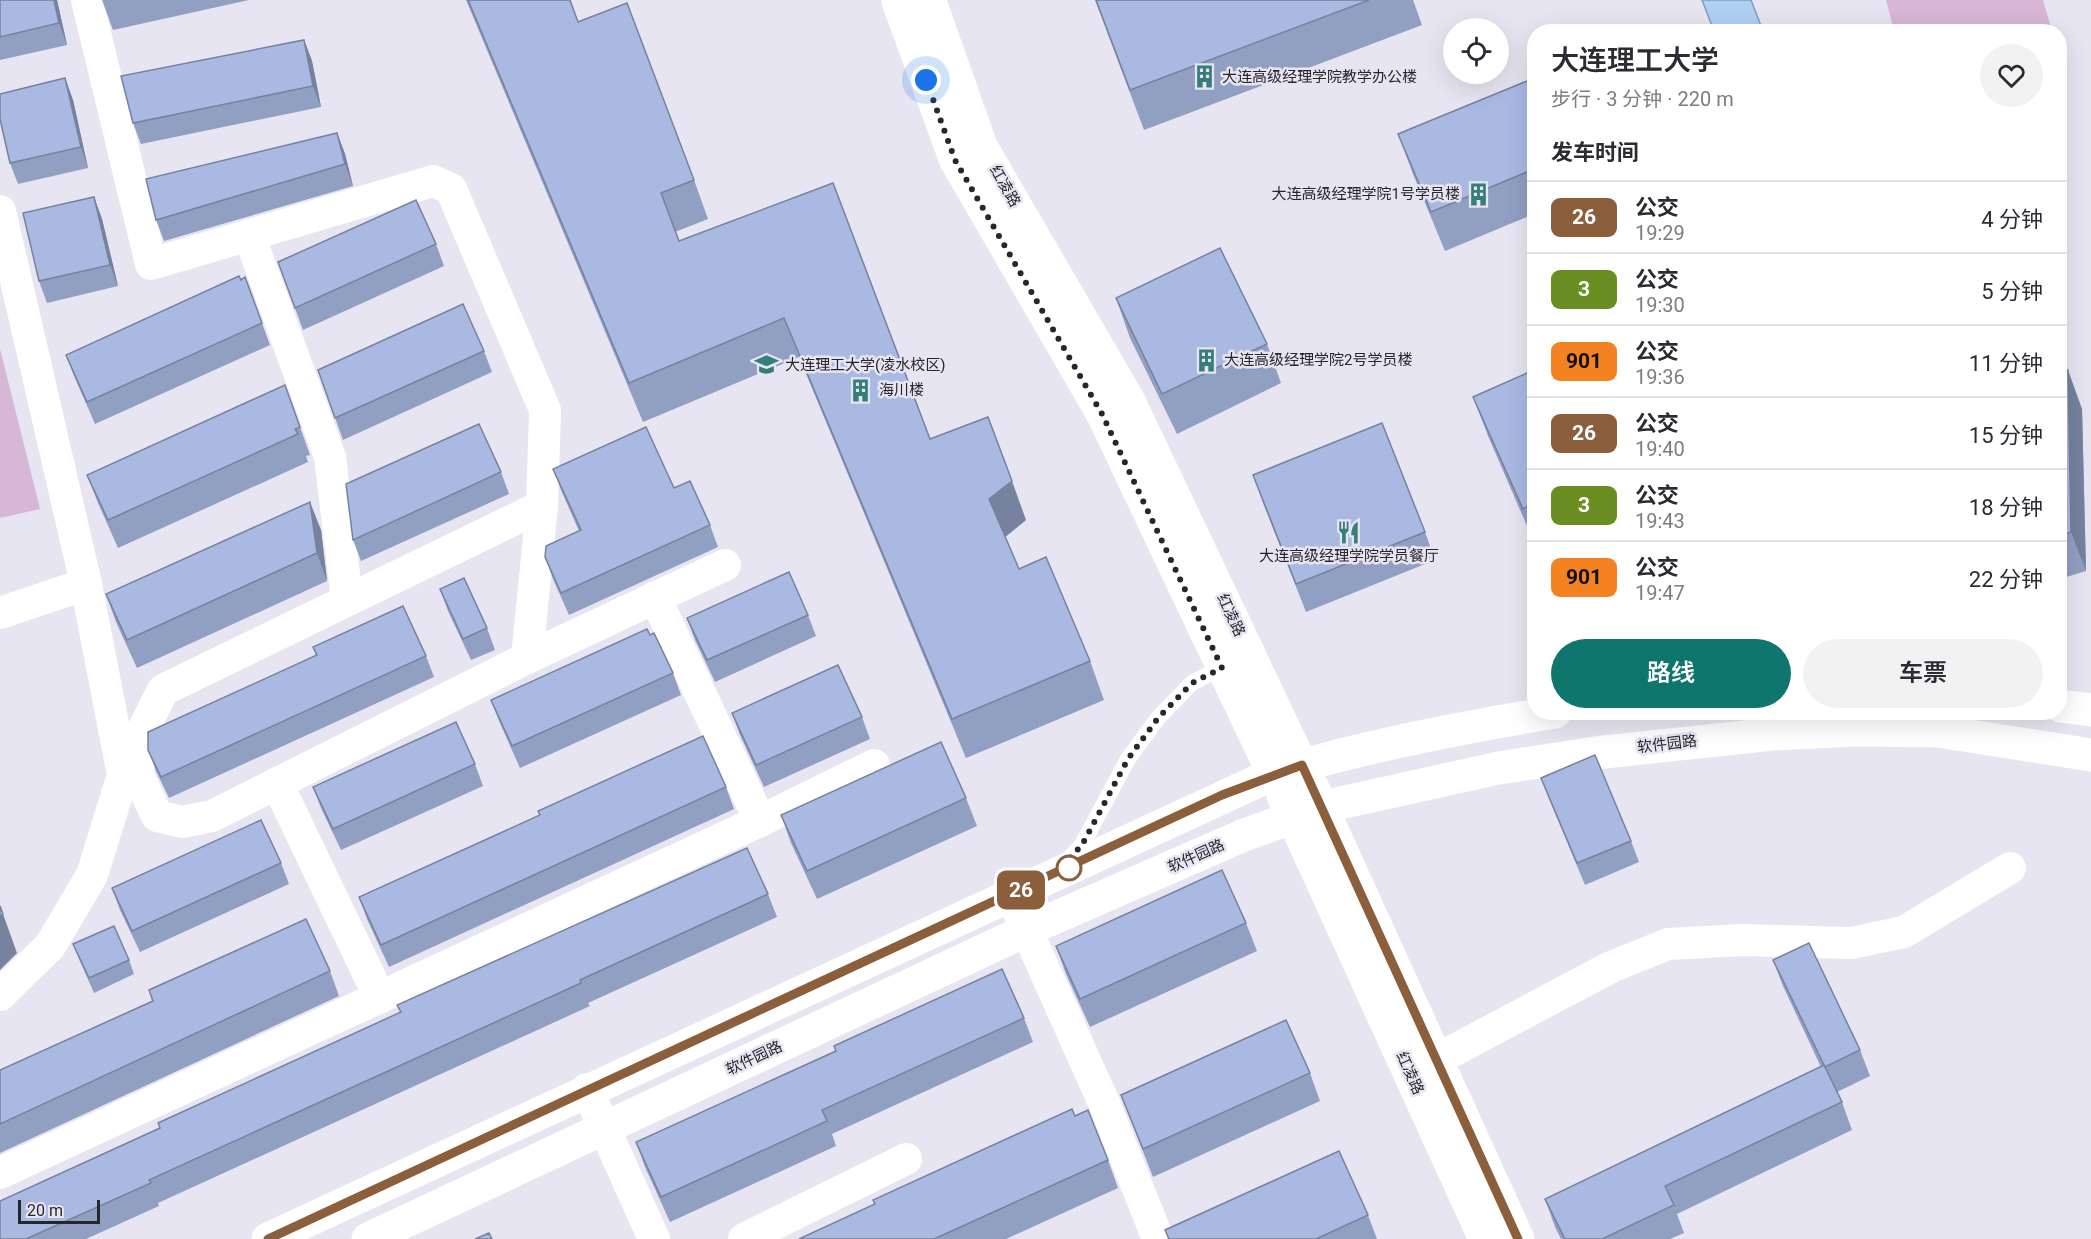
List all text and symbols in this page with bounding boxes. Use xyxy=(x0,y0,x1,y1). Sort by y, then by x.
map controls xyxy=(1443,18,1509,84)
button: locate xyxy=(1443,18,1509,84)
text: 大连理工大学 xyxy=(1551,44,1719,77)
button: heart xyxy=(1980,44,2043,107)
building icon: 大连高级经理学院教学办公楼 xyxy=(1191,64,1217,90)
your location xyxy=(911,65,941,95)
place label: 大连高级经理学院教学办公楼 xyxy=(1222,68,1417,86)
text: 步行 · 3 分钟 · 220 m xyxy=(1551,87,1734,111)
text: 发车时间 xyxy=(1551,140,1639,165)
street label: 红凌路 xyxy=(986,162,1024,210)
building icon: 大连高级经理学院1号学员楼 xyxy=(1465,181,1491,207)
place label: 大连高级经理学院1号学员楼 xyxy=(1272,185,1460,203)
text: 公交 xyxy=(1635,195,1679,220)
text: 26 xyxy=(1572,205,1596,229)
text: 4 分钟 xyxy=(1981,207,2043,232)
text: 19:29 xyxy=(1635,221,1685,245)
text: 公交 xyxy=(1635,267,1679,292)
text: 3 xyxy=(1578,277,1590,301)
text: 5 分钟 xyxy=(1981,279,2043,304)
text: 19:30 xyxy=(1635,293,1685,317)
text: 公交 xyxy=(1635,339,1679,364)
building icon: 大连高级经理学院2号学员楼 xyxy=(1193,347,1219,373)
text: 901 xyxy=(1566,349,1602,373)
place label: 大连高级经理学院2号学员楼 xyxy=(1224,351,1412,369)
text: 11 分钟 xyxy=(1969,351,2043,376)
school or university icon: 大连理工大学(凌水校区) xyxy=(754,352,780,378)
place label: 大连理工大学(凌水校区) xyxy=(785,356,945,374)
text: 19:36 xyxy=(1635,365,1685,389)
building icon: 海川楼 xyxy=(848,377,874,403)
place label: 海川楼 xyxy=(879,381,924,399)
text: 公交 xyxy=(1635,411,1679,436)
text: 26 xyxy=(1572,421,1596,445)
text: 15 分钟 xyxy=(1969,423,2043,448)
text: 19:40 xyxy=(1635,437,1685,461)
text: 公交 xyxy=(1635,483,1679,508)
text: 3 xyxy=(1578,493,1590,517)
text: 18 分钟 xyxy=(1969,495,2043,520)
text: 19:43 xyxy=(1635,509,1685,533)
restaurant icon: 大连高级经理学院学员餐厅 xyxy=(1336,519,1362,545)
place label: 大连高级经理学院学员餐厅 xyxy=(1259,547,1439,565)
text: 公交 xyxy=(1635,555,1679,580)
text: 901 xyxy=(1566,565,1602,589)
text: 22 分钟 xyxy=(1969,567,2043,592)
text: 19:47 xyxy=(1635,581,1685,605)
street label: 红凌路 xyxy=(1213,591,1249,639)
button: 路线 xyxy=(1551,639,1791,708)
button: 车票 xyxy=(1803,639,2043,708)
street label: 软件园路 xyxy=(1636,731,1698,757)
street label: 软件园路 xyxy=(1165,836,1227,876)
unlabelled marker xyxy=(1056,855,1082,881)
line badge: 26 xyxy=(994,870,1048,910)
text: 26 xyxy=(1009,878,1033,902)
street label: 软件园路 xyxy=(723,1037,785,1079)
street label: 红凌路 xyxy=(1393,1049,1427,1097)
scale bar xyxy=(18,1197,100,1224)
text: 20 m xyxy=(27,1201,63,1220)

